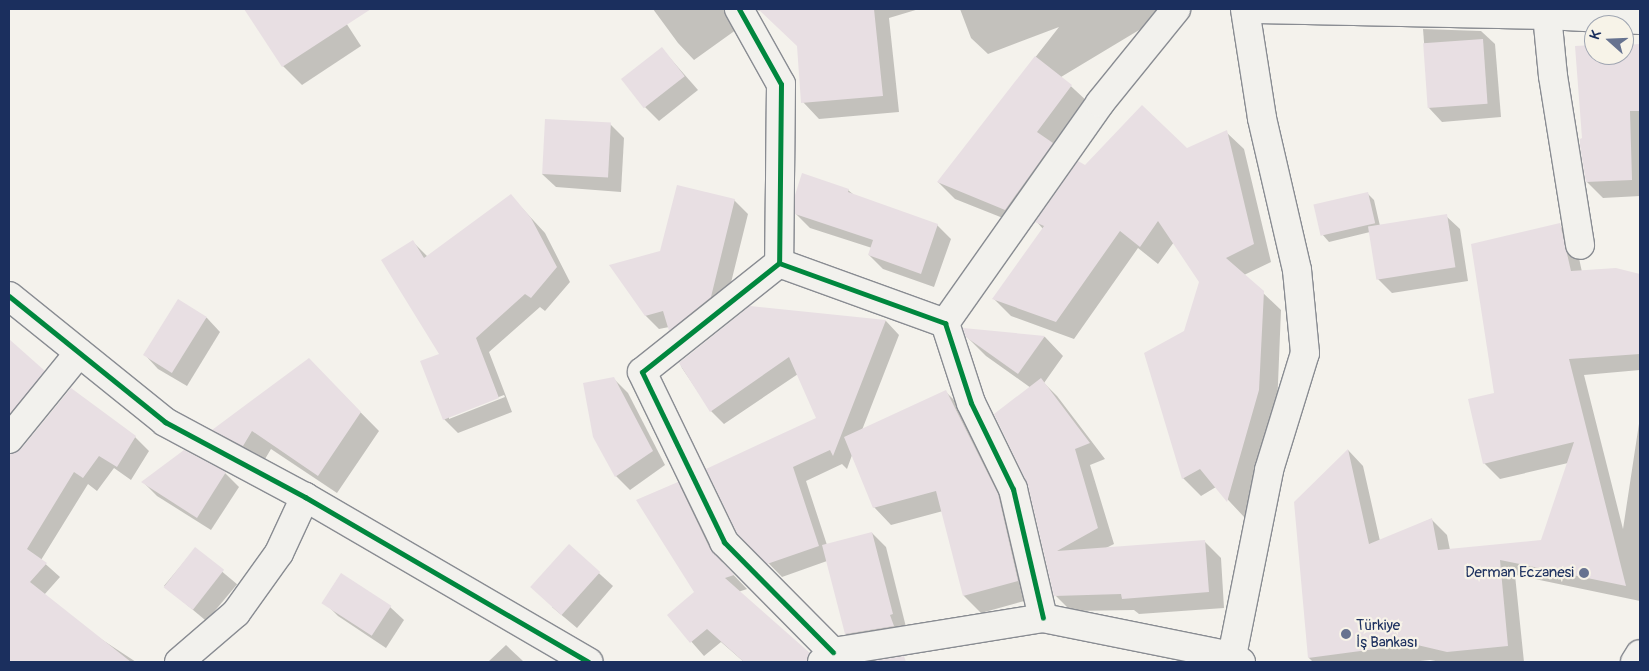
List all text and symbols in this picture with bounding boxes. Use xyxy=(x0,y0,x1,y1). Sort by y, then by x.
north arrow xyxy=(1584,15,1634,65)
text: K xyxy=(1586,28,1605,42)
place label: Derman Eczanesi xyxy=(1465,564,1574,582)
marker: Derman Eczanesi xyxy=(1578,567,1590,579)
place label: Türkiye İş Bankası xyxy=(1356,616,1418,651)
marker: Türkiye İş Bankası xyxy=(1340,628,1352,640)

